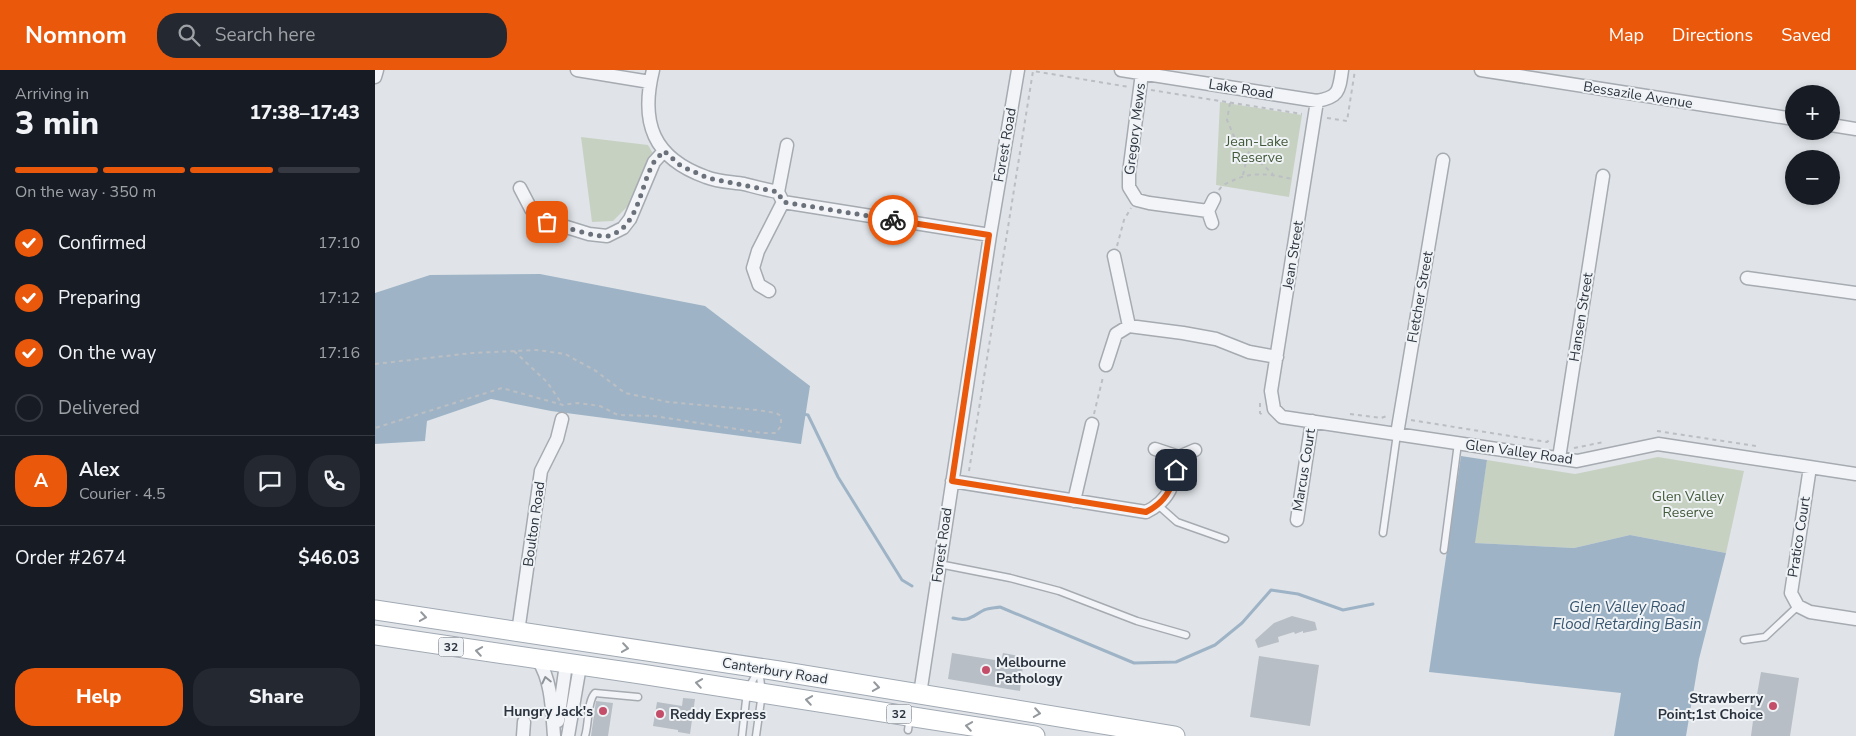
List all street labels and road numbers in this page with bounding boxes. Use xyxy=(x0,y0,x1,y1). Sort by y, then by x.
street label: Lake Road xyxy=(1207,74,1275,104)
street label: Bessazile Avenue xyxy=(1582,77,1694,113)
street label: Gregory Mews xyxy=(1120,82,1150,176)
street label: Forest Road xyxy=(989,106,1021,184)
street label: Jean Street xyxy=(1278,219,1308,292)
street label: Fletcher Street xyxy=(1403,250,1437,344)
street label: Hansen Street xyxy=(1565,271,1597,363)
street label: Marcus Court xyxy=(1288,427,1320,513)
street label: Glen Valley Road xyxy=(1464,435,1574,469)
street label: Boulton Road xyxy=(519,480,549,568)
street label: Pratico Court xyxy=(1783,495,1815,579)
street label: Forest Road xyxy=(927,506,957,584)
road number: 32 xyxy=(439,638,463,656)
street label: Canterbury Road xyxy=(721,653,829,689)
road number: 32 xyxy=(887,704,911,724)

